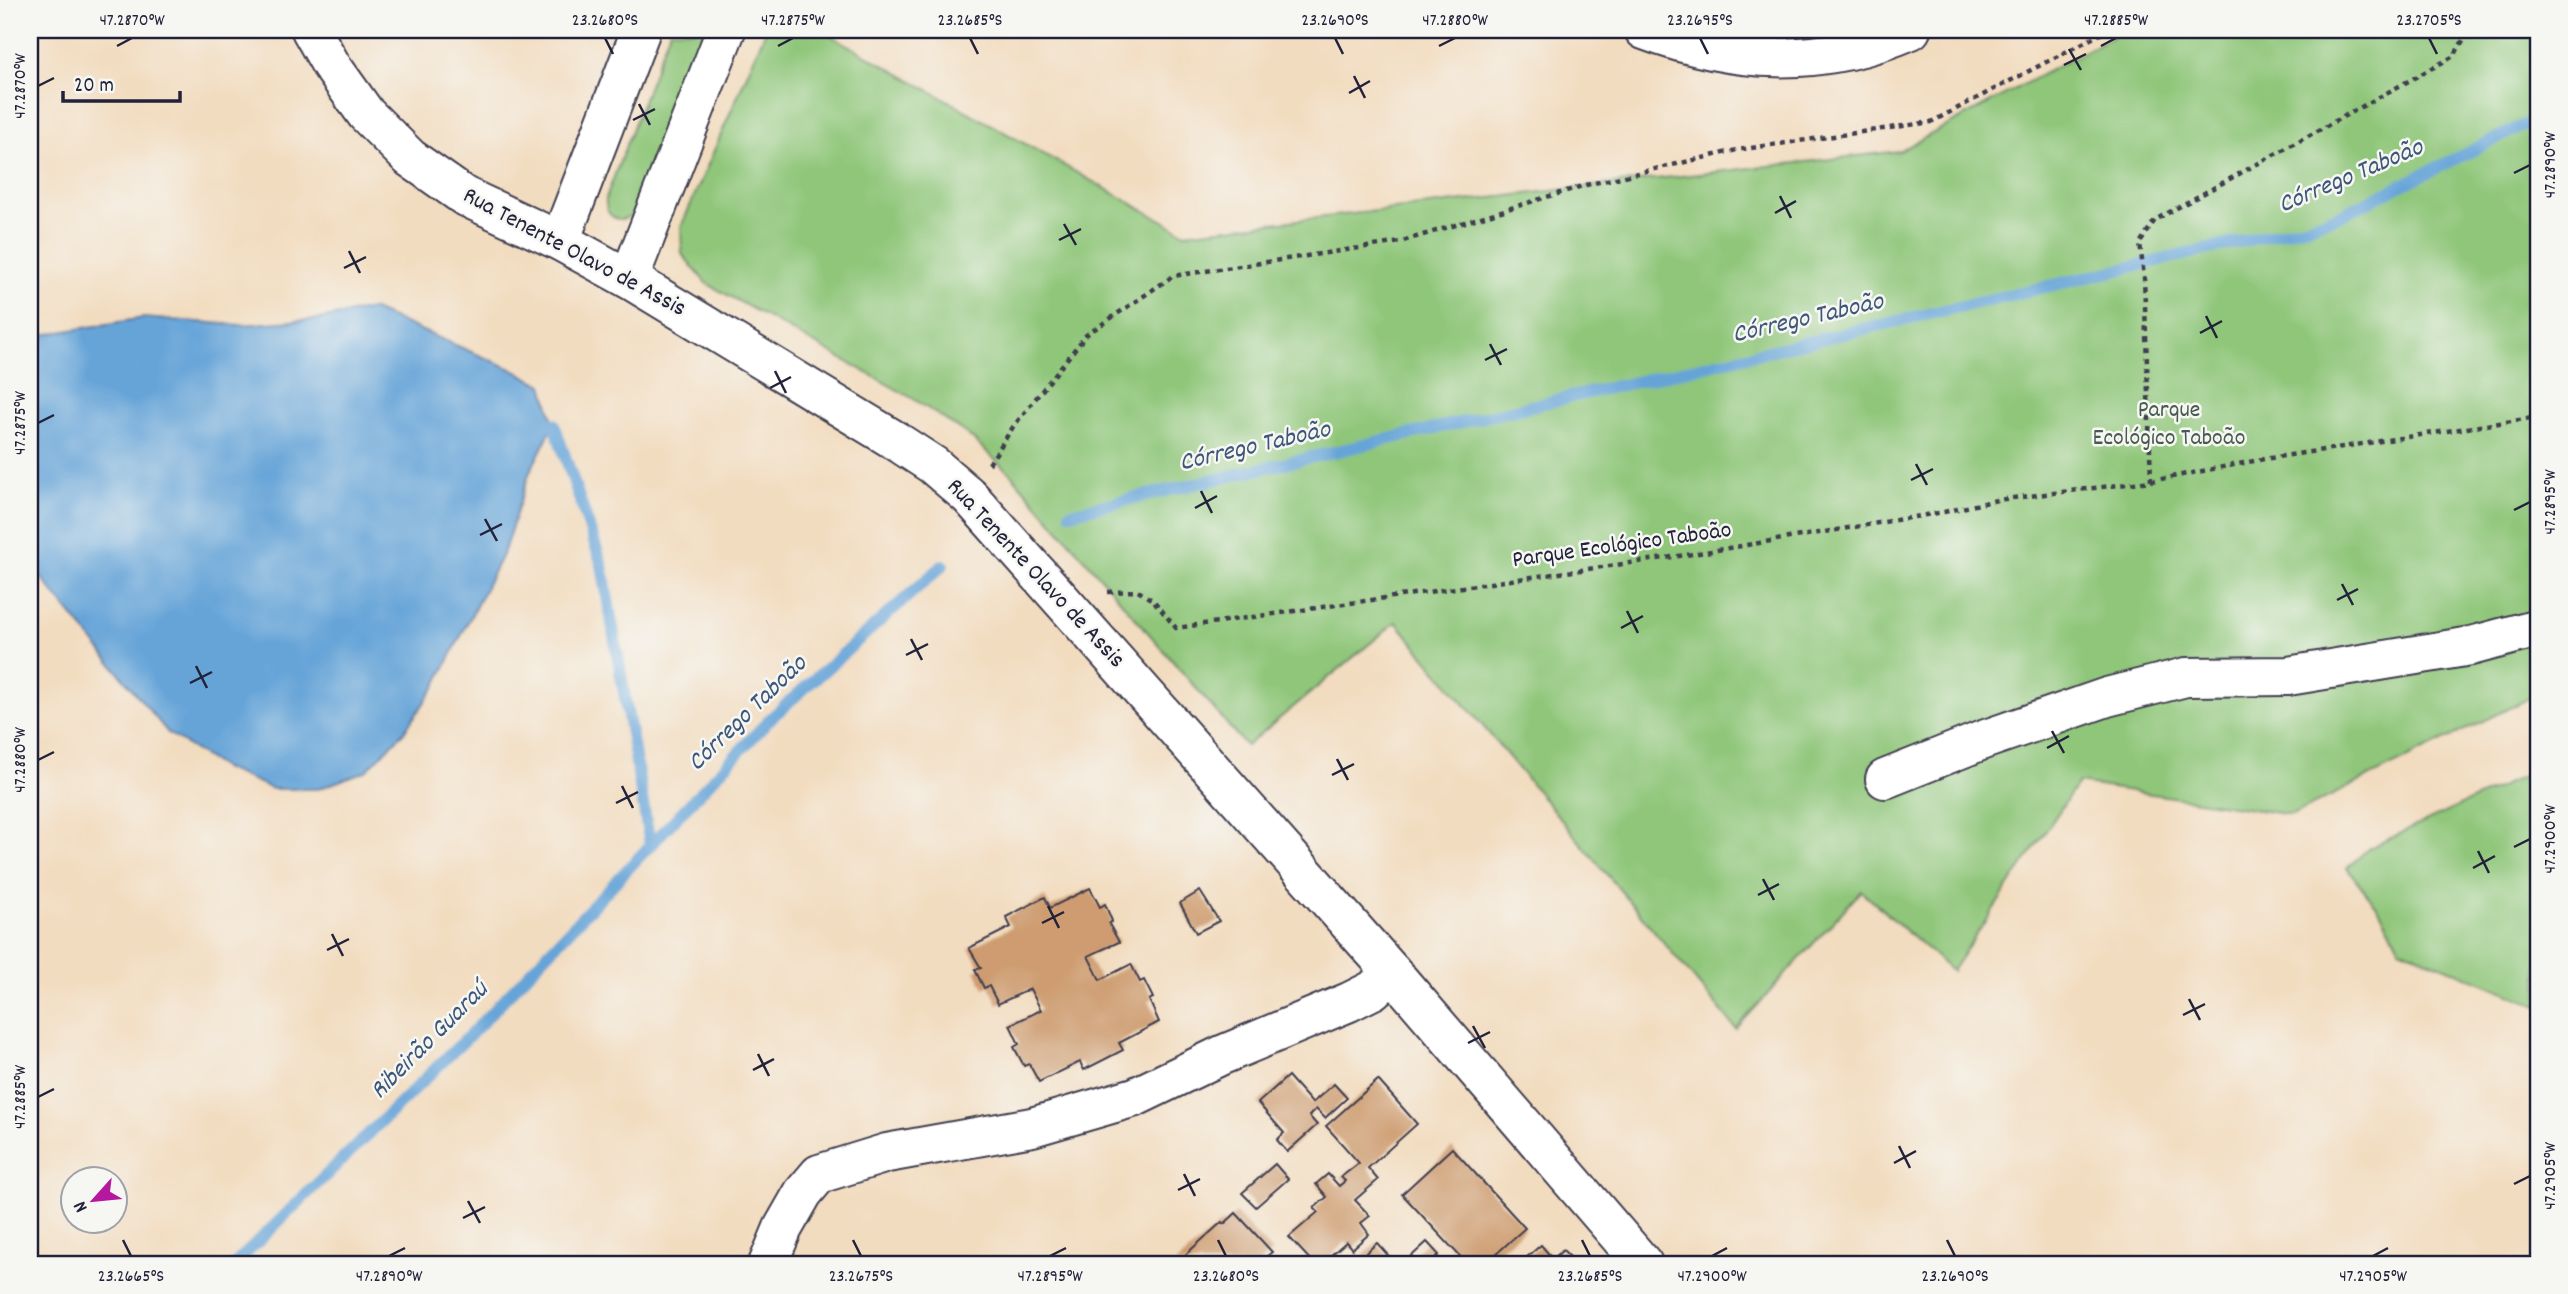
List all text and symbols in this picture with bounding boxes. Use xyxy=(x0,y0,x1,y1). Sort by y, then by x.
text: 47.2870°W xyxy=(99,9,165,34)
text: 23.2680°S xyxy=(572,9,638,34)
text: 47.2875°W xyxy=(761,9,826,34)
text: 23.2685°S xyxy=(938,9,1002,34)
text: 23.2690°S xyxy=(1301,9,1369,34)
text: 47.2880°W xyxy=(1422,9,1488,34)
text: 23.2695°S xyxy=(1667,9,1733,34)
text: 47.2885°W xyxy=(2084,9,2149,34)
text: 23.2705°S xyxy=(2396,9,2462,34)
text: 47.2870°W xyxy=(9,53,34,119)
scale bar xyxy=(63,60,180,104)
text: 20 m xyxy=(74,72,114,102)
water label: Córrego Taboão xyxy=(2273,129,2430,224)
text: 47.2890°W xyxy=(2539,131,2564,198)
street label: Rua Tenente Olavo de Assis xyxy=(456,180,692,326)
water label: Córrego Taboão xyxy=(1729,283,1889,354)
text: 47.2875°W xyxy=(9,390,34,455)
park label: Parque Ecológico Taboão xyxy=(2093,394,2245,456)
water label: Córrego Taboão xyxy=(1176,411,1336,482)
text: 47.2895°W xyxy=(2539,469,2564,535)
street label: Rua Tenente Olavo de Assis xyxy=(938,471,1132,677)
street label: Parque Ecológico Taboão xyxy=(1510,514,1734,578)
water label: Córrego Taboão xyxy=(680,646,817,781)
text: 47.2880°W xyxy=(9,727,34,793)
text: 47.2900°W xyxy=(2539,804,2564,874)
water label: Ribeirão Guaraú xyxy=(362,971,500,1109)
text: 47.2885°W xyxy=(9,1064,34,1129)
text: 47.2905°W xyxy=(2539,1141,2564,1210)
north arrow xyxy=(60,1164,130,1234)
text: N xyxy=(68,1196,96,1216)
text: 23.2665°S xyxy=(98,1265,164,1290)
text: 47.2890°W xyxy=(356,1265,423,1290)
text: 23.2675°S xyxy=(829,1265,893,1290)
text: 47.2895°W xyxy=(1017,1265,1083,1290)
text: 23.2680°S xyxy=(1193,1265,1259,1290)
text: 23.2685°S xyxy=(1558,1265,1622,1290)
text: 47.2900°W xyxy=(1677,1265,1747,1290)
text: 23.2690°S xyxy=(1921,1265,1989,1290)
text: 47.2905°W xyxy=(2339,1265,2408,1290)

